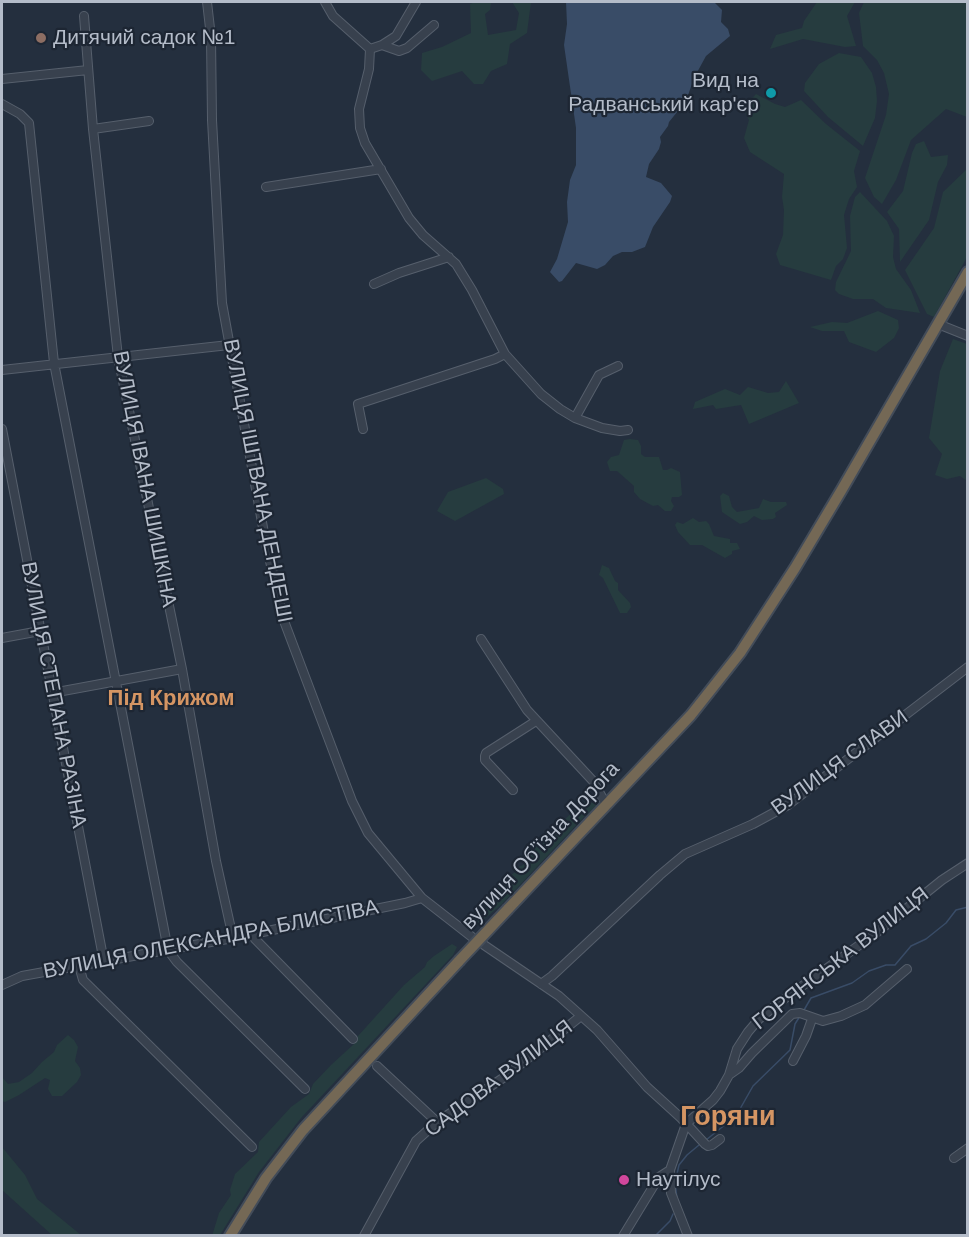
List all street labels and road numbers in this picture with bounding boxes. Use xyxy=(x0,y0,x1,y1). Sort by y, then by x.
street label: ВУЛИЦЯ ІШТВАНА ДЕНДЕШІ xyxy=(217,337,297,625)
street label: ВУЛИЦЯ ІВАНА ШИШКІНА xyxy=(107,349,181,609)
street label: ВУЛИЦЯ СТЕПАНА РАЗІНА xyxy=(15,560,91,830)
street label: ВУЛИЦЯ СЛАВИ xyxy=(767,705,913,821)
street label: вулиця Обʼїзна Дорога xyxy=(457,757,625,935)
street label: ГОРЯНСЬКА ВУЛИЦЯ xyxy=(748,882,934,1036)
street label: ВУЛИЦЯ ОЛЕКСАНДРА БЛИСТІВА xyxy=(41,895,381,985)
street label: САДОВА ВУЛИЦЯ xyxy=(420,1015,578,1143)

